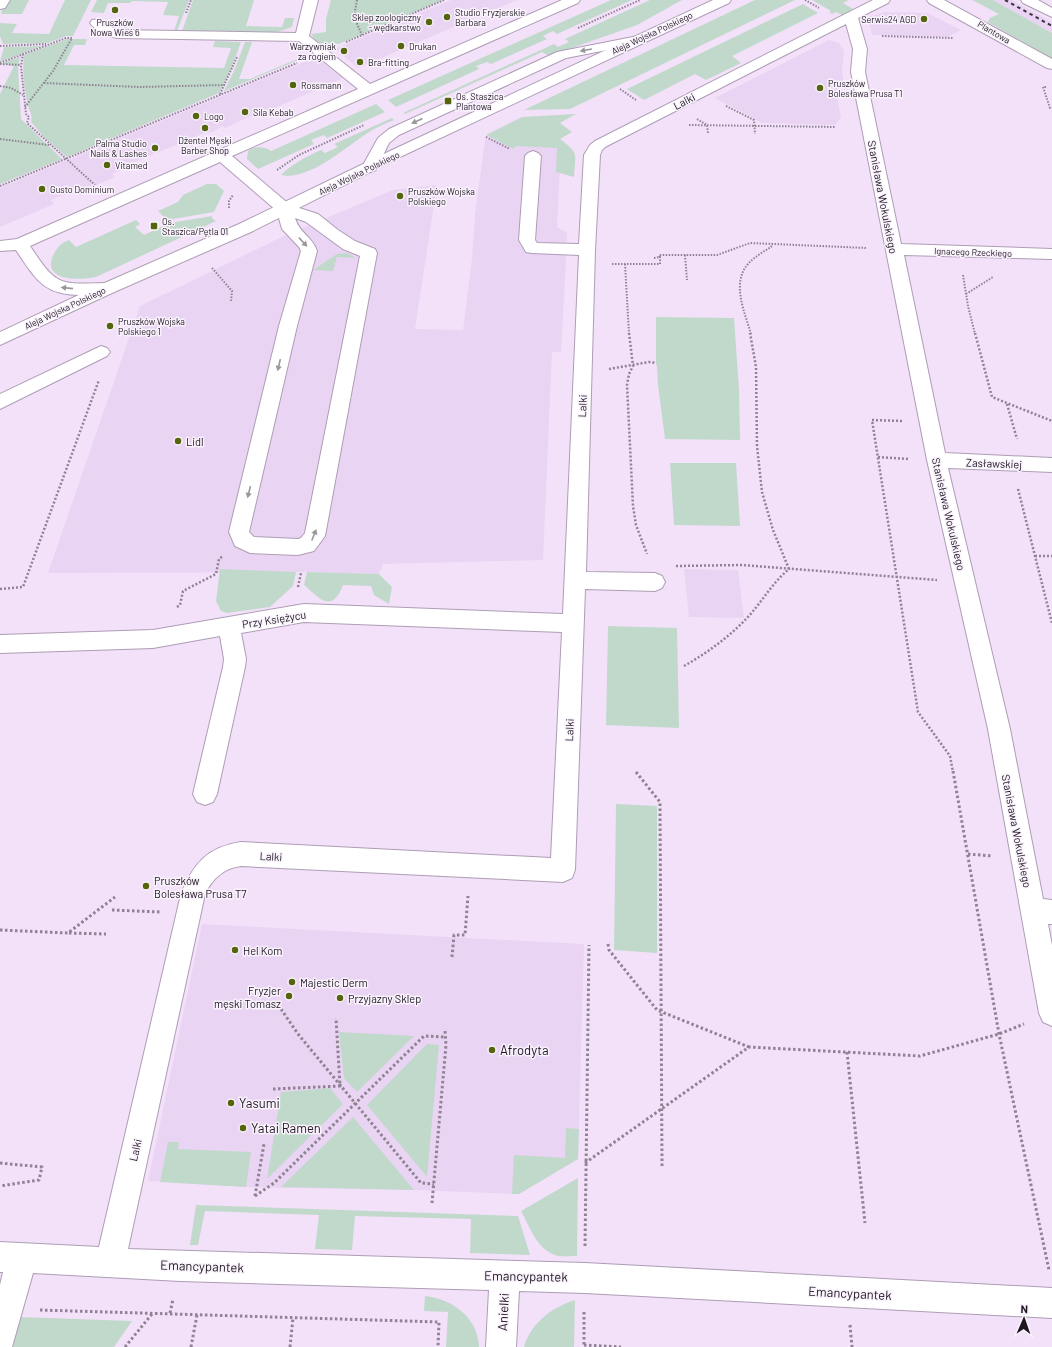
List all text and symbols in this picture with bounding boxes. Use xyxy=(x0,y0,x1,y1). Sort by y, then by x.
marker: Pruszków Nowa Wieś 6 xyxy=(110,5,120,15)
place label: Studio Fryzjerskie Barbara xyxy=(455,7,525,28)
street label: Aleja Wojska Polskiego xyxy=(610,9,694,57)
place label: Sklep zoologiczny - wędkarstwo xyxy=(352,12,421,33)
marker: Studio Fryzjerskie Barbara xyxy=(442,12,452,22)
place label: Serwis24 AGD xyxy=(861,14,916,25)
marker: Serwis24 AGD xyxy=(919,14,929,24)
place label: Pruszków Nowa Wieś 6 xyxy=(90,17,140,38)
marker: Sklep zoologiczny - wędkarstwo xyxy=(424,17,434,27)
street label: Plantowa xyxy=(976,18,1012,46)
place label: Warzywniak za rogiem xyxy=(290,41,336,62)
marker: Drukan xyxy=(396,41,406,51)
place label: Drukan xyxy=(409,41,437,52)
marker: Warzywniak za rogiem xyxy=(339,46,349,56)
one-way arrow xyxy=(580,47,592,53)
marker: Bra-fitting xyxy=(355,57,365,67)
place label: Bra-fitting xyxy=(368,57,409,68)
place label: Pruszków Bolesława Prusa T1 xyxy=(828,78,903,99)
marker: Rossmann xyxy=(288,80,298,90)
place label: Rossmann xyxy=(301,80,342,91)
marker: Pruszków Bolesława Prusa T1 xyxy=(815,83,825,93)
street label: Lalki xyxy=(671,90,697,112)
place label: Os. Staszica Plantowa xyxy=(456,91,503,112)
marker: Os. Staszica Plantowa xyxy=(443,96,453,106)
marker: Sila Kebab xyxy=(240,107,250,117)
place label: Sila Kebab xyxy=(253,107,294,118)
marker: Logo xyxy=(191,111,201,121)
place label: Logo xyxy=(204,111,224,122)
one-way arrow xyxy=(411,118,423,124)
marker: Dżentel Męski Barber Shop xyxy=(200,123,210,133)
place label: Dżentel Męski Barber Shop xyxy=(178,135,232,156)
place label: Palma Studio Nails & Lashes xyxy=(90,138,147,159)
street label: Stanisława Wokulskiego xyxy=(866,139,900,255)
marker: Palma Studio Nails & Lashes xyxy=(150,143,160,153)
street label: Aleja Wojska Polskiego xyxy=(317,149,401,197)
marker: Vitamed xyxy=(102,160,112,170)
place label: Vitamed xyxy=(115,160,148,171)
marker: Gusto Dominium xyxy=(37,184,47,194)
place label: Gusto Dominium xyxy=(50,184,114,195)
place label: Pruszków Wojska Polskiego xyxy=(408,186,475,207)
marker: Pruszków Wojska Polskiego xyxy=(395,191,405,201)
place label: Os. Staszica/Pętla 01 xyxy=(162,216,228,237)
marker: Os. Staszica/Pętla 01 xyxy=(149,221,159,231)
one-way arrow xyxy=(299,237,308,247)
street label: Ignacego Rzeckiego xyxy=(934,245,1012,259)
street label: Aleja Wojska Polskiego xyxy=(23,284,107,332)
one-way arrow xyxy=(61,285,73,292)
place label: Pruszków Wojska Polskiego 1 xyxy=(118,316,185,337)
marker: Pruszków Wojska Polskiego 1 xyxy=(105,321,115,331)
one-way arrow xyxy=(275,359,281,372)
street label: Lalki xyxy=(575,394,589,418)
place label: Lidl xyxy=(186,435,204,448)
marker: Lidl xyxy=(173,436,183,446)
street label: Stanisława Wokulskiego xyxy=(930,456,968,572)
street label: Zasławskiej xyxy=(966,456,1022,470)
one-way arrow xyxy=(246,486,252,498)
one-way arrow xyxy=(312,528,318,540)
street label: Przy Księżycu xyxy=(241,608,307,630)
street label: Lalki xyxy=(562,718,576,742)
street label: Stanisława Wokulskiego xyxy=(1000,773,1034,889)
street label: Lalki xyxy=(259,849,283,863)
place label: Pruszków Bolesława Prusa T7 xyxy=(154,874,246,900)
marker: Pruszków Bolesława Prusa T7 xyxy=(141,881,151,891)
place label: Hel Kom xyxy=(243,944,282,957)
marker: Hel Kom xyxy=(230,945,240,955)
place label: Majestic Derm xyxy=(300,976,368,989)
marker: Majestic Derm xyxy=(287,977,297,987)
place label: Fryzjer męski Tomasz xyxy=(214,984,281,1010)
marker: Fryzjer męski Tomasz xyxy=(284,991,294,1001)
place label: Przyjazny Sklep xyxy=(348,992,421,1005)
marker: Przyjazny Sklep xyxy=(335,993,345,1003)
place label: Afrodyta xyxy=(500,1042,549,1058)
marker: Afrodyta xyxy=(487,1045,497,1055)
place label: Yasumi xyxy=(239,1095,280,1111)
marker: Yasumi xyxy=(226,1098,236,1108)
place label: Yatai Ramen xyxy=(251,1120,321,1136)
marker: Yatai Ramen xyxy=(238,1123,248,1133)
street label: Lalki xyxy=(126,1137,144,1163)
street label: Emancypantek xyxy=(160,1257,245,1275)
street label: Emancypantek xyxy=(484,1267,568,1285)
street label: Emancypantek xyxy=(808,1283,893,1303)
street label: Anielki xyxy=(494,1293,512,1331)
north arrow xyxy=(1004,1299,1044,1339)
text: N xyxy=(1020,1302,1028,1315)

